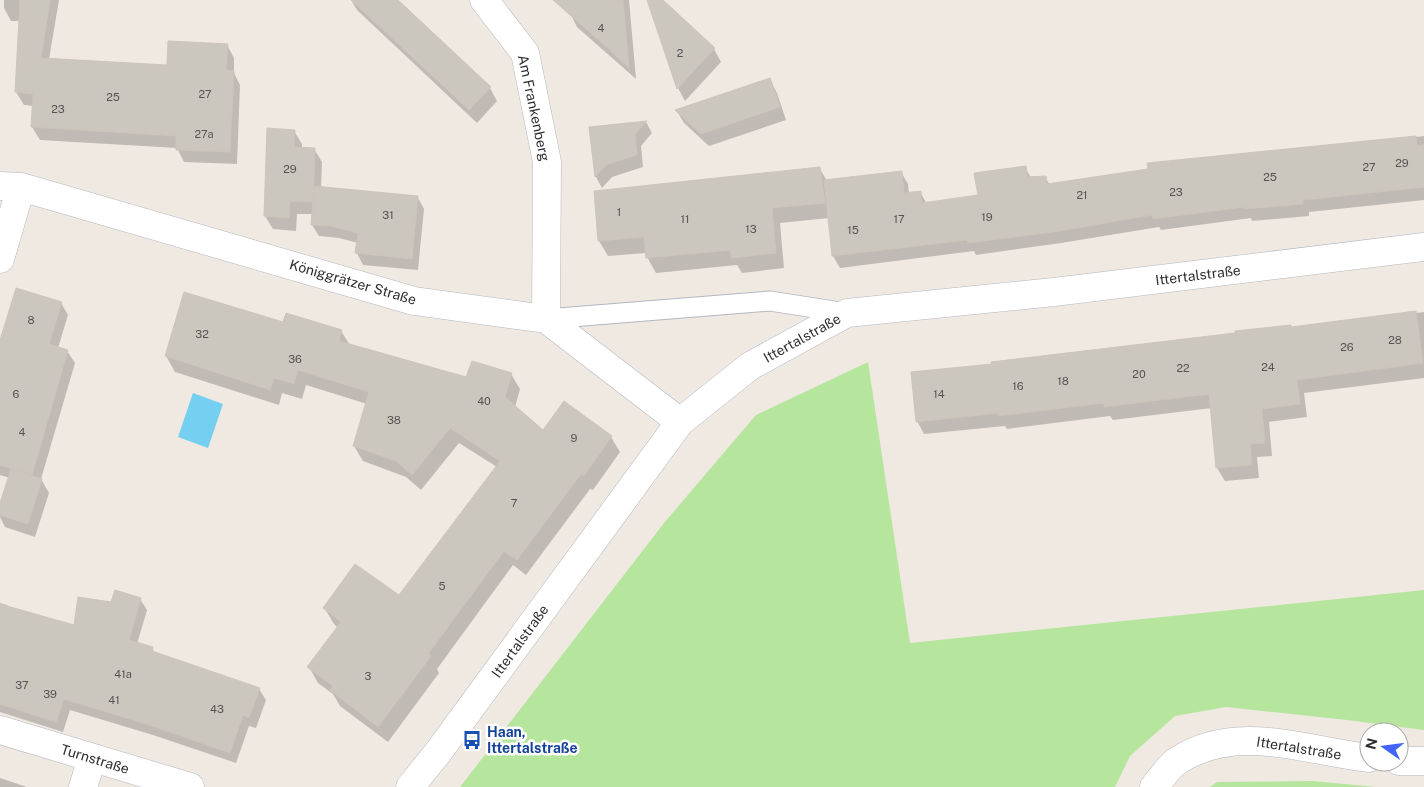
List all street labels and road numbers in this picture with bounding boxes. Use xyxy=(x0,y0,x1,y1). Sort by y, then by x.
street label: Am Frankenberg xyxy=(515,53,553,163)
street label: Königgrätzer Straße xyxy=(288,256,418,308)
street label: Ittertalstraße xyxy=(1154,262,1242,288)
street label: Ittertalstraße xyxy=(761,310,843,366)
street label: Ittertalstraße xyxy=(488,602,552,680)
street label: Ittertalstraße xyxy=(1255,733,1343,763)
street label: Turnstraße xyxy=(59,741,131,777)

